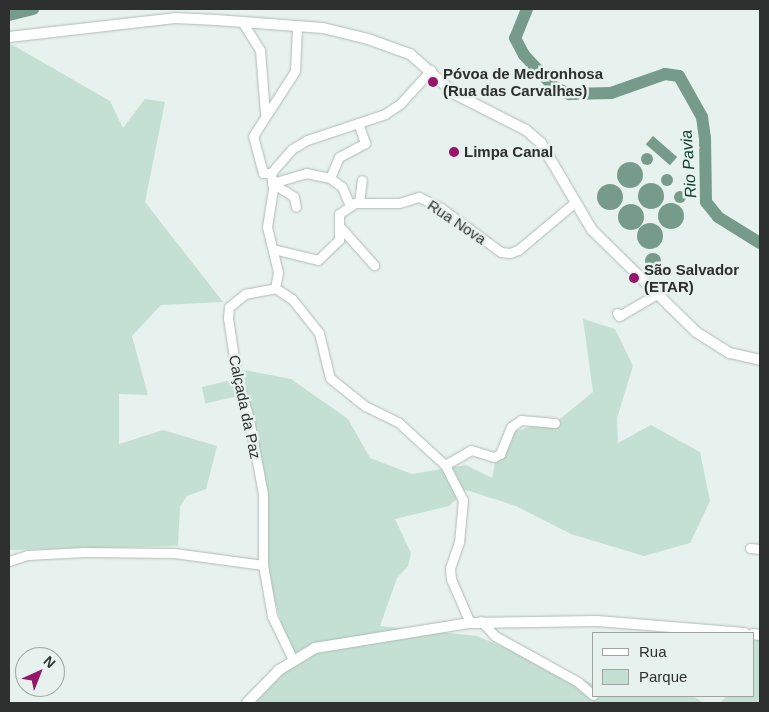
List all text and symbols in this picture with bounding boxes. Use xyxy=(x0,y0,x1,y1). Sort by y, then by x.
place label: Póvoa de Medronhosa (Rua das Carvalhas) xyxy=(443,64,603,99)
marker: Póvoa de Medronhosa (Rua das Carvalhas) xyxy=(427,76,439,88)
water label: Rio Pavia xyxy=(677,129,701,199)
place label: Limpa Canal xyxy=(464,143,553,161)
marker: Limpa Canal xyxy=(448,146,460,158)
street label: Rua Nova xyxy=(424,196,490,248)
place label: São Salvador (ETAR) xyxy=(644,260,739,295)
marker: São Salvador (ETAR) xyxy=(628,272,640,284)
street label: Calçada da Paz xyxy=(225,353,265,461)
legend xyxy=(592,632,754,697)
text: Rua xyxy=(639,643,667,660)
north arrow xyxy=(15,647,65,697)
text: N xyxy=(41,653,59,671)
text: Parque xyxy=(639,668,687,685)

